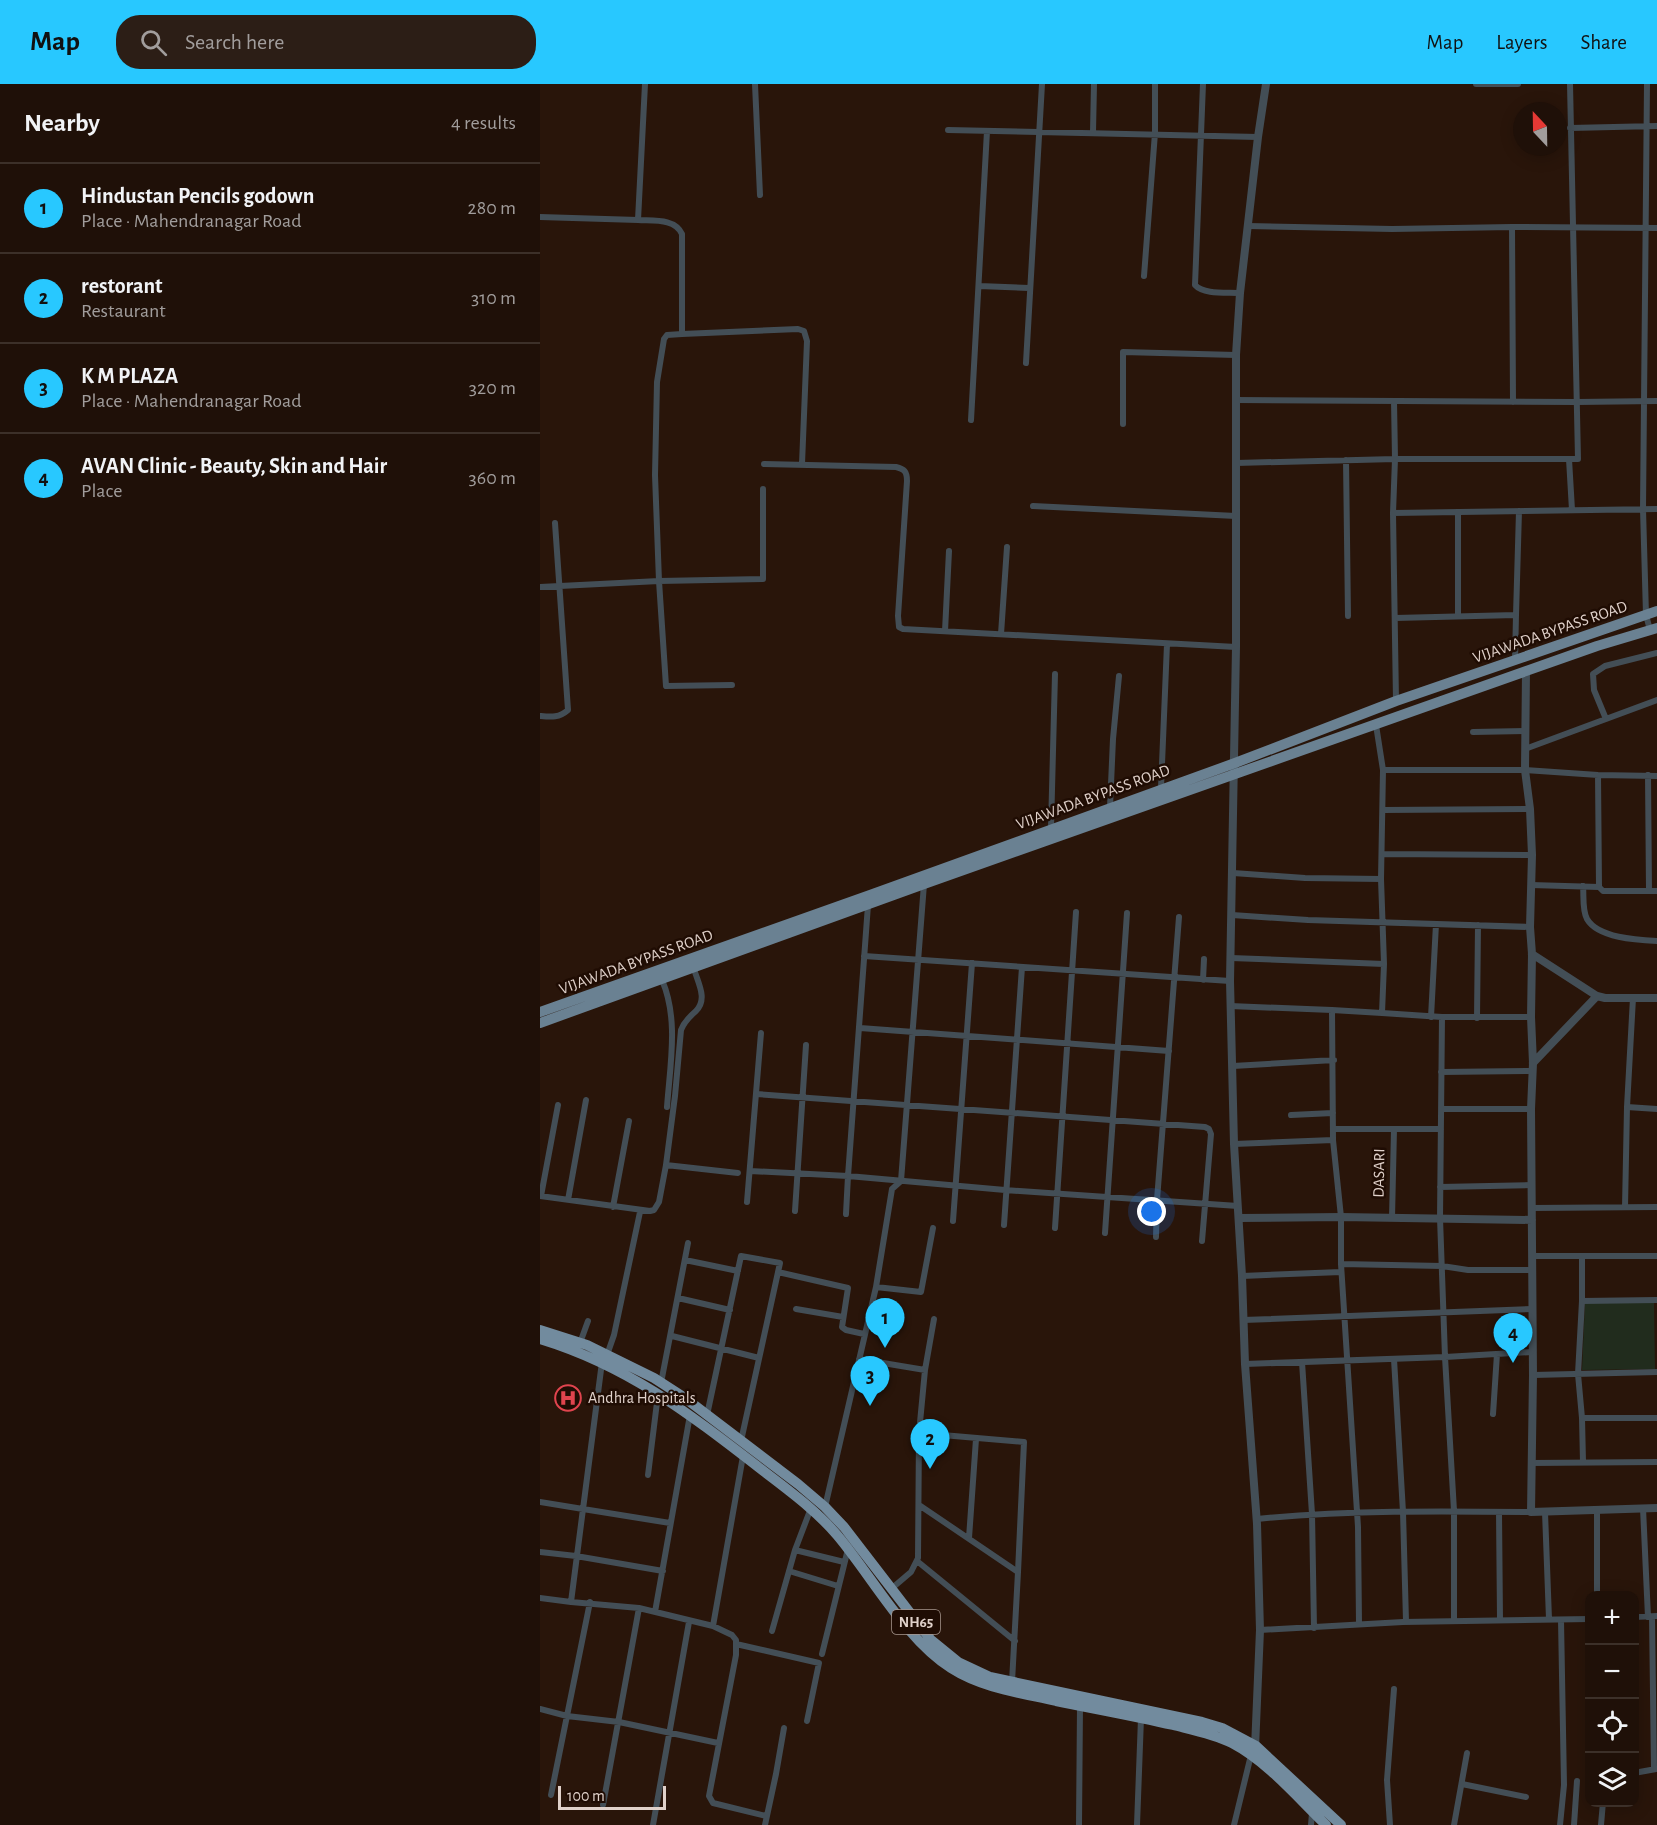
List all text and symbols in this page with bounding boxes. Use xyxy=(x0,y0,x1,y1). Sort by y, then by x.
search box xyxy=(116,15,536,69)
icon: search xyxy=(137,26,170,59)
text: Map xyxy=(30,28,80,56)
text: Search here xyxy=(185,31,284,53)
text: Map xyxy=(1427,32,1463,53)
text: Layers xyxy=(1496,32,1547,53)
text: Share xyxy=(1580,32,1627,53)
north arrow xyxy=(1513,102,1567,156)
text: Nearby xyxy=(24,110,100,136)
text: 4 results xyxy=(451,113,516,133)
text: Hindustan Pencils godown xyxy=(81,185,314,207)
text: 1 xyxy=(40,198,47,218)
text: 280 m xyxy=(468,198,516,218)
text: Place · Mahendranagar Road xyxy=(81,211,302,231)
text: restorant xyxy=(81,275,162,297)
text: 2 xyxy=(39,288,48,308)
text: 310 m xyxy=(471,288,516,308)
text: Restaurant xyxy=(81,301,166,321)
text: K M PLAZA xyxy=(81,365,178,387)
text: 3 xyxy=(39,378,48,398)
text: 320 m xyxy=(469,378,516,398)
text: Place · Mahendranagar Road xyxy=(81,391,302,411)
text: AVAN Clinic - Beauty, Skin and Hair xyxy=(81,455,387,477)
text: 4 xyxy=(38,468,49,488)
text: 360 m xyxy=(469,468,516,488)
text: Place xyxy=(81,481,122,501)
street label: VIJAWADA BYPASS ROAD xyxy=(1471,598,1629,666)
street label: VIJAWADA BYPASS ROAD xyxy=(1014,762,1172,832)
street label: VIJAWADA BYPASS ROAD xyxy=(557,927,715,997)
street label: DASARI xyxy=(1371,1148,1387,1198)
your location xyxy=(1137,1197,1166,1226)
pin: 1 xyxy=(866,1298,904,1348)
pin: 4 xyxy=(1494,1314,1532,1363)
pin: 3 xyxy=(850,1356,890,1406)
hospital icon: Andhra Hospitals xyxy=(553,1383,583,1413)
place label: Andhra Hospitals xyxy=(588,1390,696,1406)
pin: 2 xyxy=(910,1420,950,1469)
map controls xyxy=(1585,1591,1639,1807)
button: + xyxy=(1585,1591,1639,1645)
road number: NH65 xyxy=(892,1610,940,1634)
button: − xyxy=(1585,1645,1639,1699)
button: locate xyxy=(1585,1699,1639,1753)
button: layers xyxy=(1585,1753,1639,1807)
scale bar xyxy=(558,1783,666,1810)
text: 100 m xyxy=(567,1788,605,1804)

